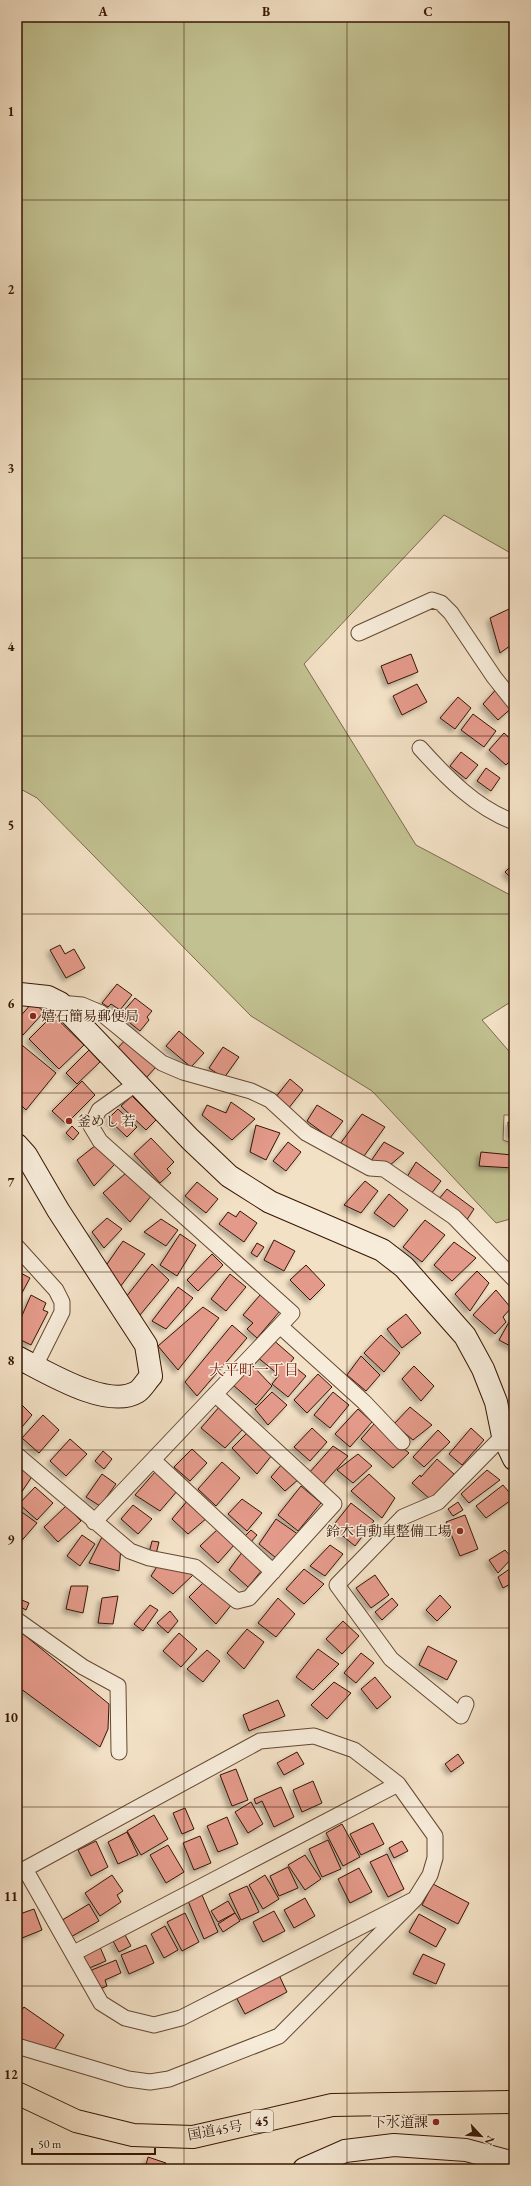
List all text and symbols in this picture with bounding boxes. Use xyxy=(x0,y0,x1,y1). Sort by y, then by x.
text: A xyxy=(97,3,108,20)
text: B xyxy=(262,3,270,20)
text: C xyxy=(423,3,433,20)
text: 1 xyxy=(8,103,15,120)
text: 2 xyxy=(8,281,15,298)
text: 3 xyxy=(8,460,15,477)
text: 4 xyxy=(8,638,15,655)
text: 5 xyxy=(8,817,14,834)
text: 6 xyxy=(8,995,15,1012)
place label: 嬉石簡易郵便局 xyxy=(41,1007,139,1025)
marker: 嬉石簡易郵便局 xyxy=(28,1011,38,1021)
place label: 釜めし 若 xyxy=(77,1112,136,1130)
marker: 釜めし 若 xyxy=(64,1116,74,1126)
text: 7 xyxy=(8,1174,15,1191)
text: 8 xyxy=(8,1352,15,1369)
district label: 大平町一丁目 xyxy=(209,1360,299,1379)
place label: 鈴木自動車整備工場 xyxy=(326,1522,452,1540)
marker: 鈴木自動車整備工場 xyxy=(455,1526,465,1536)
text: 9 xyxy=(8,1531,15,1548)
text: 10 xyxy=(4,1709,18,1726)
text: 11 xyxy=(4,1888,18,1905)
text: 12 xyxy=(4,2066,18,2083)
road number: 45 xyxy=(251,2110,273,2132)
place label: 下水道課 xyxy=(372,2113,428,2131)
street label: 国道45号 xyxy=(186,2116,244,2144)
north arrow xyxy=(461,2116,501,2156)
marker: 下水道課 xyxy=(431,2117,441,2127)
scale bar xyxy=(32,2130,155,2156)
text: N xyxy=(482,2133,498,2148)
text: 50 m xyxy=(38,2136,62,2152)

